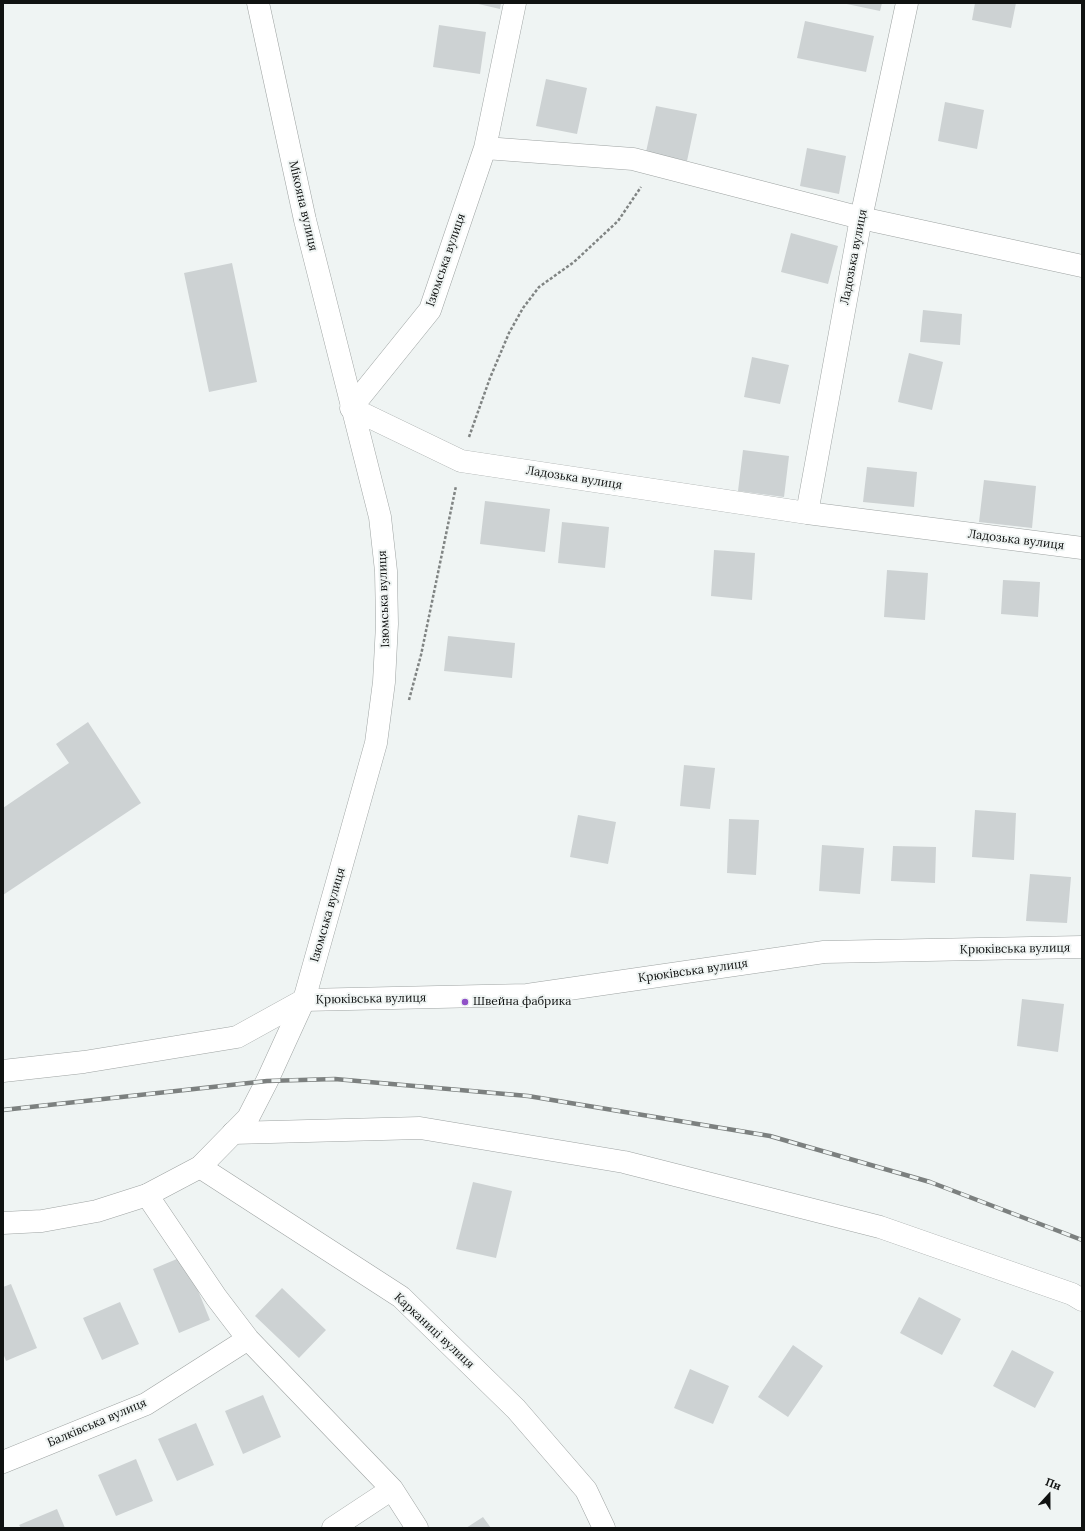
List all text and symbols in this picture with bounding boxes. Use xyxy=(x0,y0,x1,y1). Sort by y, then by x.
street label: Мікояна вулиця xyxy=(286,159,320,253)
street label: Ладозька вулиця xyxy=(838,208,870,306)
street label: Ізюмська вулиця xyxy=(423,212,469,308)
street label: Ладозька вулиця xyxy=(525,463,623,493)
street label: Ладозька вулиця xyxy=(967,527,1065,553)
street label: Ізюмська вулиця xyxy=(375,550,393,648)
street label: Ізюмська вулиця xyxy=(308,866,348,964)
street label: Крюківська вулиця xyxy=(960,941,1070,957)
street label: Крюківська вулиця xyxy=(637,956,749,986)
street label: Крюківська вулиця xyxy=(316,991,426,1007)
place label: Швейна фабрика xyxy=(473,995,571,1009)
marker: Швейна фабрика xyxy=(460,997,470,1007)
street label: Карканиці вулиця xyxy=(391,1290,477,1372)
street label: Балківська вулиця xyxy=(45,1396,149,1450)
text: Пн xyxy=(1043,1474,1063,1493)
north arrow xyxy=(1029,1475,1069,1515)

